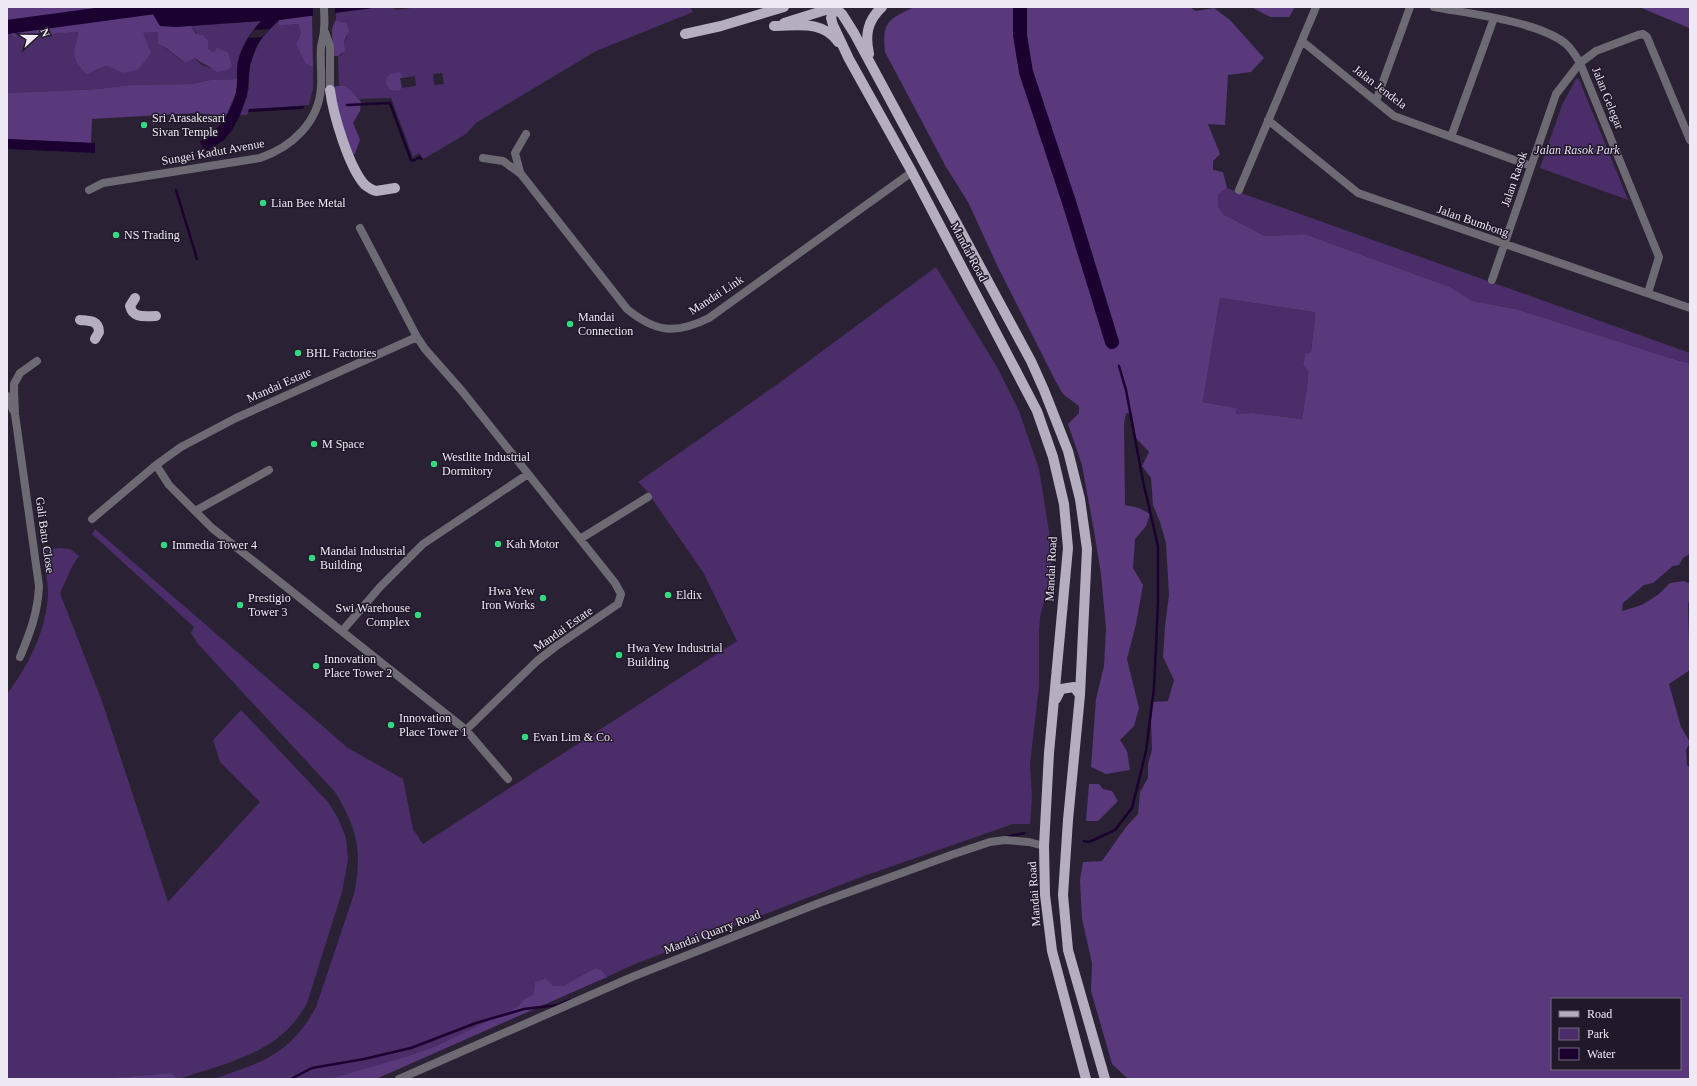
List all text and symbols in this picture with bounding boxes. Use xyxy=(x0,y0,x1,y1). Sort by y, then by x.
north arrow xyxy=(16,16,56,56)
text: N xyxy=(38,27,52,38)
street label: Jalan Jendela xyxy=(1350,62,1410,112)
street label: Jalan Gelegar xyxy=(1589,65,1627,131)
place label: Sri Arasakesari Sivan Temple xyxy=(152,111,226,139)
marker: Sri Arasakesari Sivan Temple xyxy=(139,120,149,130)
street label: Sungei Kadut Avenue xyxy=(160,136,266,168)
park label: Jalan Rasok Park xyxy=(1534,143,1620,157)
street label: Jalan Rasok xyxy=(1498,149,1530,209)
place label: Lian Bee Metal xyxy=(271,196,346,210)
marker: Lian Bee Metal xyxy=(258,198,268,208)
street label: Jalan Bumbong xyxy=(1435,202,1511,240)
street label: Mandai Road xyxy=(948,220,990,284)
place label: NS Trading xyxy=(124,228,180,242)
marker: NS Trading xyxy=(111,230,121,240)
street label: Mandai Link xyxy=(686,272,746,318)
place label: Mandai Connection xyxy=(578,310,633,338)
marker: Mandai Connection xyxy=(565,319,575,329)
place label: BHL Factories xyxy=(306,346,377,360)
marker: BHL Factories xyxy=(293,348,303,358)
street label: Mandai Estate xyxy=(245,365,313,405)
place label: M Space xyxy=(322,437,364,451)
marker: M Space xyxy=(309,439,319,449)
place label: Westlite Industrial Dormitory xyxy=(442,450,531,478)
marker: Westlite Industrial Dormitory xyxy=(429,459,439,469)
street label: Gali Batu Close xyxy=(33,496,57,574)
street label: Mandai Road xyxy=(1042,536,1060,602)
place label: Kah Motor xyxy=(506,537,559,551)
place label: Immedia Tower 4 xyxy=(172,538,257,552)
marker: Kah Motor xyxy=(493,539,503,549)
marker: Immedia Tower 4 xyxy=(159,540,169,550)
place label: Mandai Industrial Building xyxy=(320,544,406,572)
marker: Mandai Industrial Building xyxy=(307,553,317,563)
place label: Hwa Yew Iron Works xyxy=(481,584,535,612)
place label: Eldix xyxy=(676,588,702,602)
marker: Eldix xyxy=(663,590,673,600)
place label: Prestigio Tower 3 xyxy=(248,591,291,619)
marker: Hwa Yew Iron Works xyxy=(538,593,548,603)
marker: Prestigio Tower 3 xyxy=(235,600,245,610)
place label: Swi Warehouse Complex xyxy=(336,601,410,629)
street label: Mandai Estate xyxy=(531,603,595,655)
marker: Swi Warehouse Complex xyxy=(413,610,423,620)
place label: Hwa Yew Industrial Building xyxy=(627,641,723,669)
marker: Hwa Yew Industrial Building xyxy=(614,650,624,660)
place label: Innovation Place Tower 2 xyxy=(324,652,392,680)
marker: Innovation Place Tower 2 xyxy=(311,661,321,671)
place label: Innovation Place Tower 1 xyxy=(399,711,467,739)
marker: Innovation Place Tower 1 xyxy=(386,720,396,730)
place label: Evan Lim & Co. xyxy=(533,730,613,744)
marker: Evan Lim & Co. xyxy=(520,732,530,742)
street label: Mandai Road xyxy=(1025,861,1043,927)
street label: Mandai Quarry Road xyxy=(662,907,762,957)
legend xyxy=(1551,998,1681,1070)
text: Road xyxy=(1587,1007,1612,1021)
text: Park xyxy=(1587,1027,1609,1041)
text: Water xyxy=(1587,1047,1615,1061)

